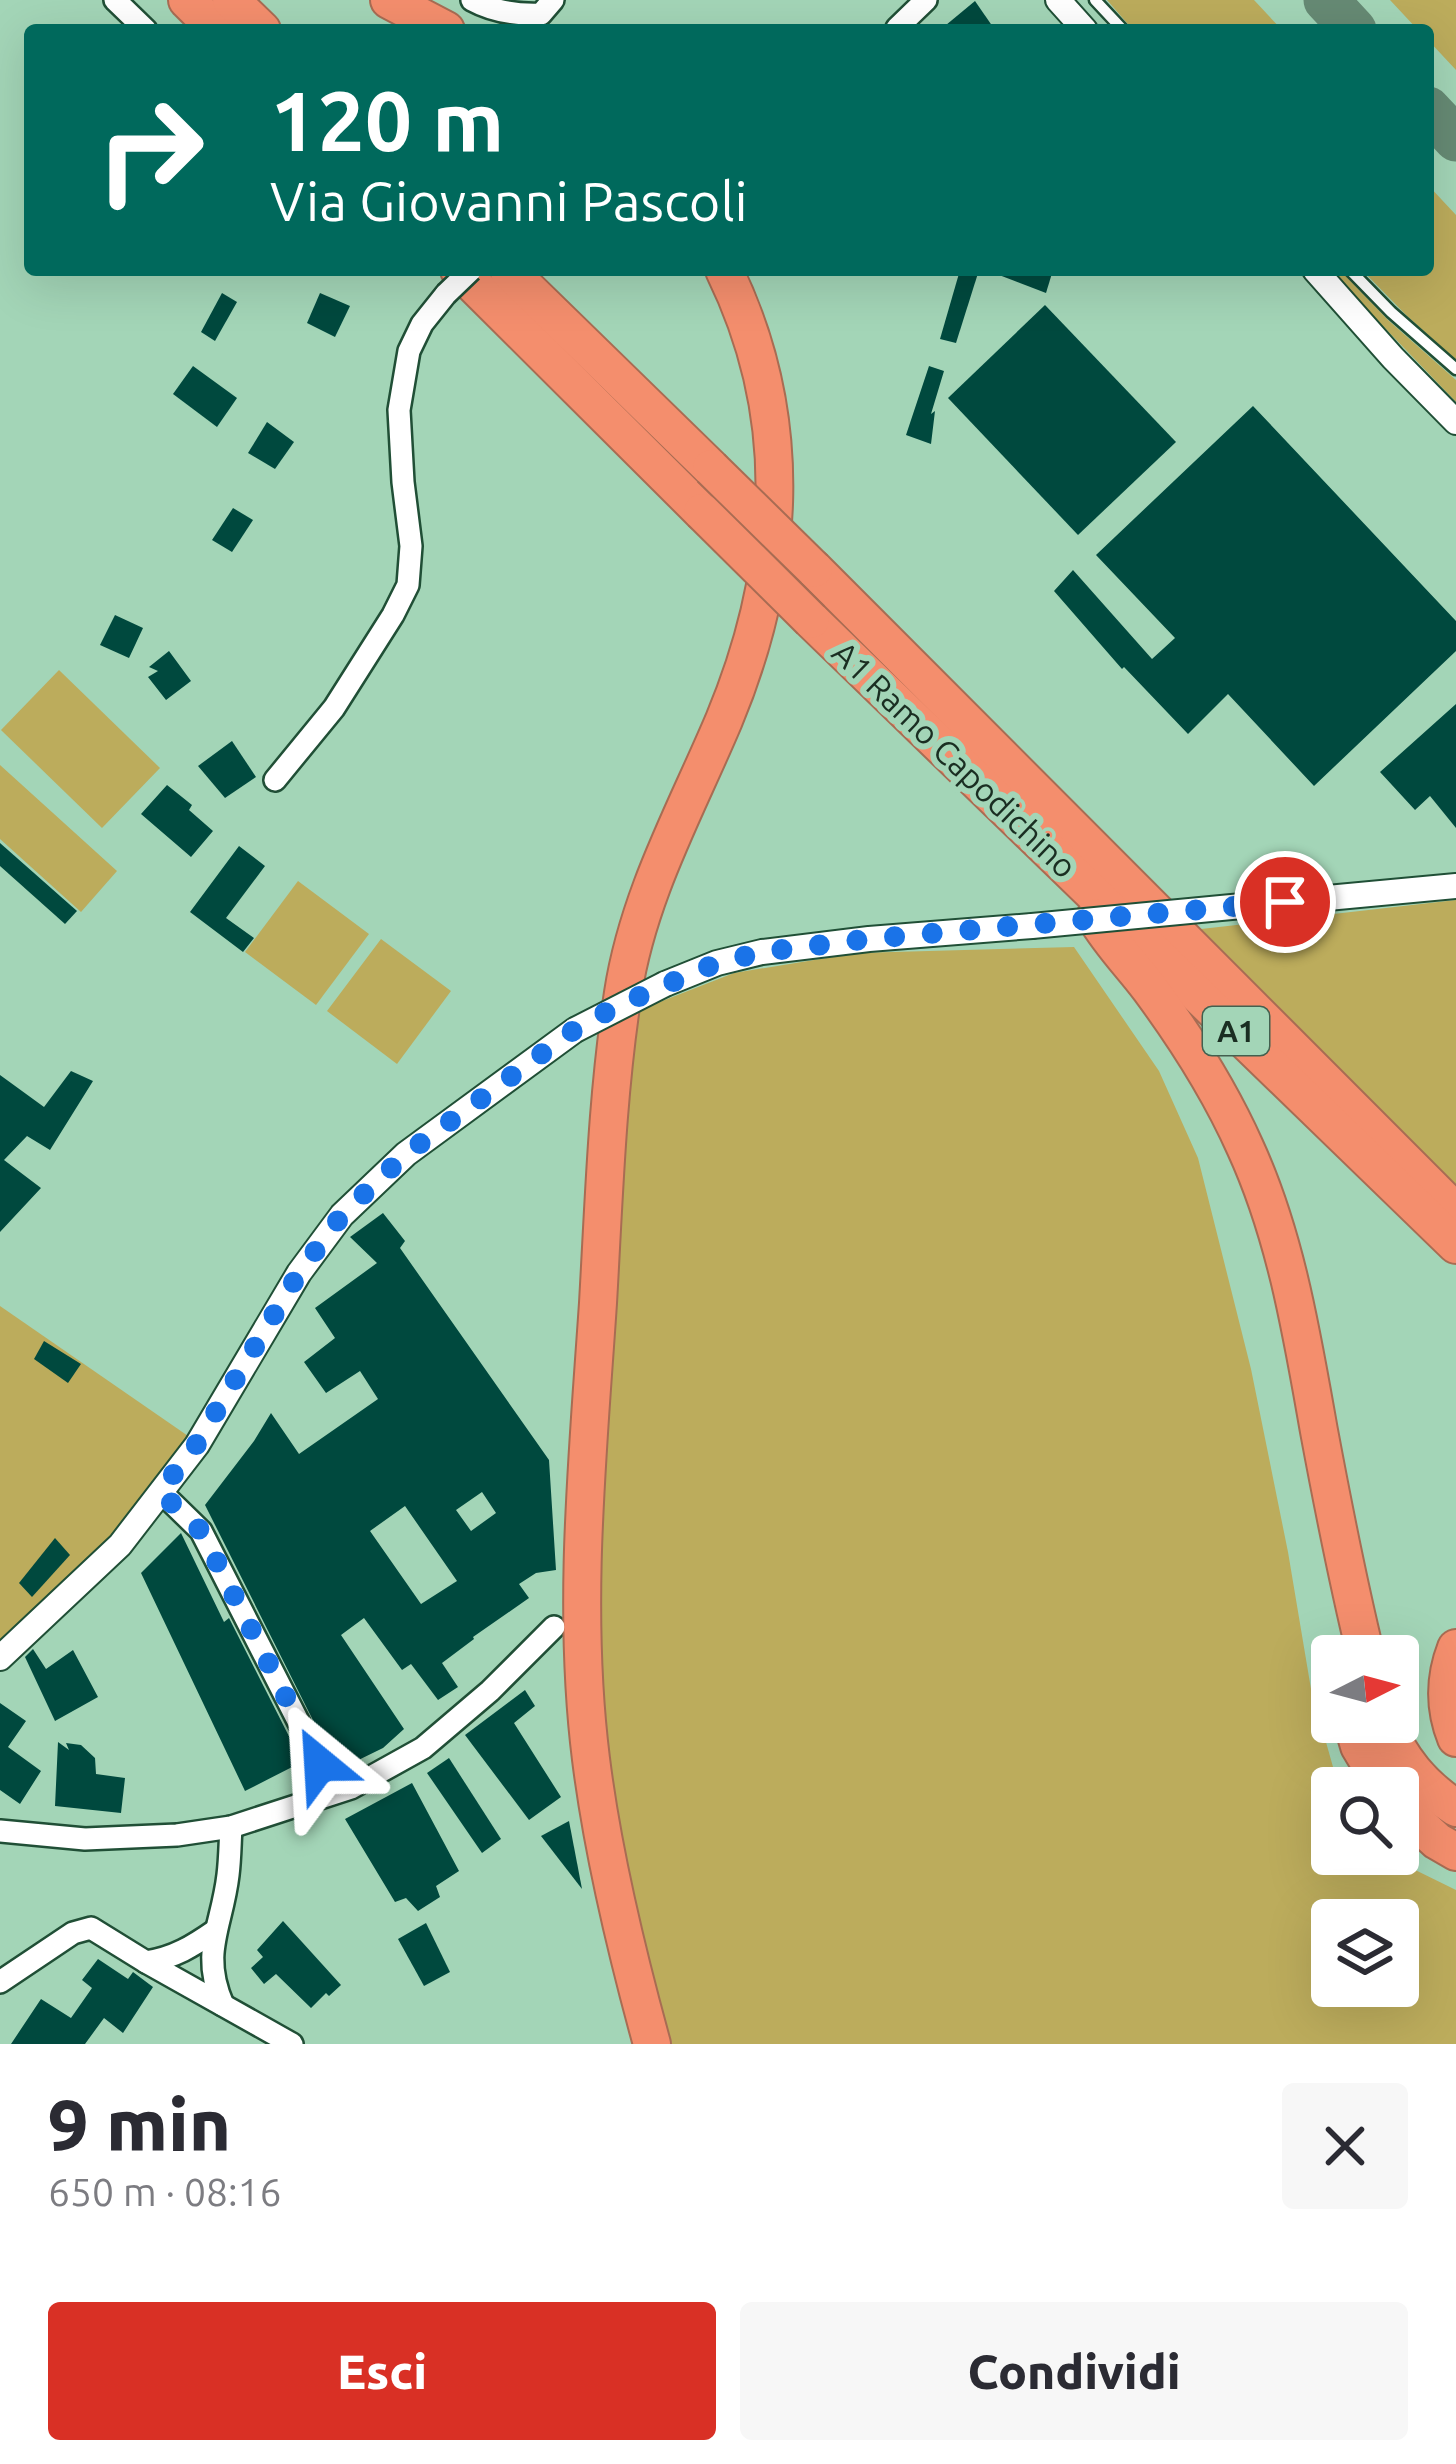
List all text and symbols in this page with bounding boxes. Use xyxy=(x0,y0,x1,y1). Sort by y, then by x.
icon: right xyxy=(72,72,228,228)
text: 120 m xyxy=(270,73,504,167)
text: Via Giovanni Pascoli xyxy=(270,171,748,231)
street label: A1 Ramo Capodichino xyxy=(826,633,1084,885)
pin xyxy=(1234,851,1336,953)
icon: arrive xyxy=(1252,869,1318,935)
road number: A1 xyxy=(1203,1007,1269,1055)
north arrow xyxy=(1311,1635,1419,1743)
map controls xyxy=(1311,1635,1419,2007)
position arrow xyxy=(257,1701,383,1827)
button: search xyxy=(1311,1767,1419,1875)
button: layers xyxy=(1311,1899,1419,2007)
button: close xyxy=(1282,2083,1408,2209)
text: 9 min xyxy=(48,2084,231,2165)
text: 650 m · 08:16 xyxy=(48,2170,282,2213)
button: Esci xyxy=(48,2302,716,2440)
button: Condividi xyxy=(740,2302,1408,2440)

